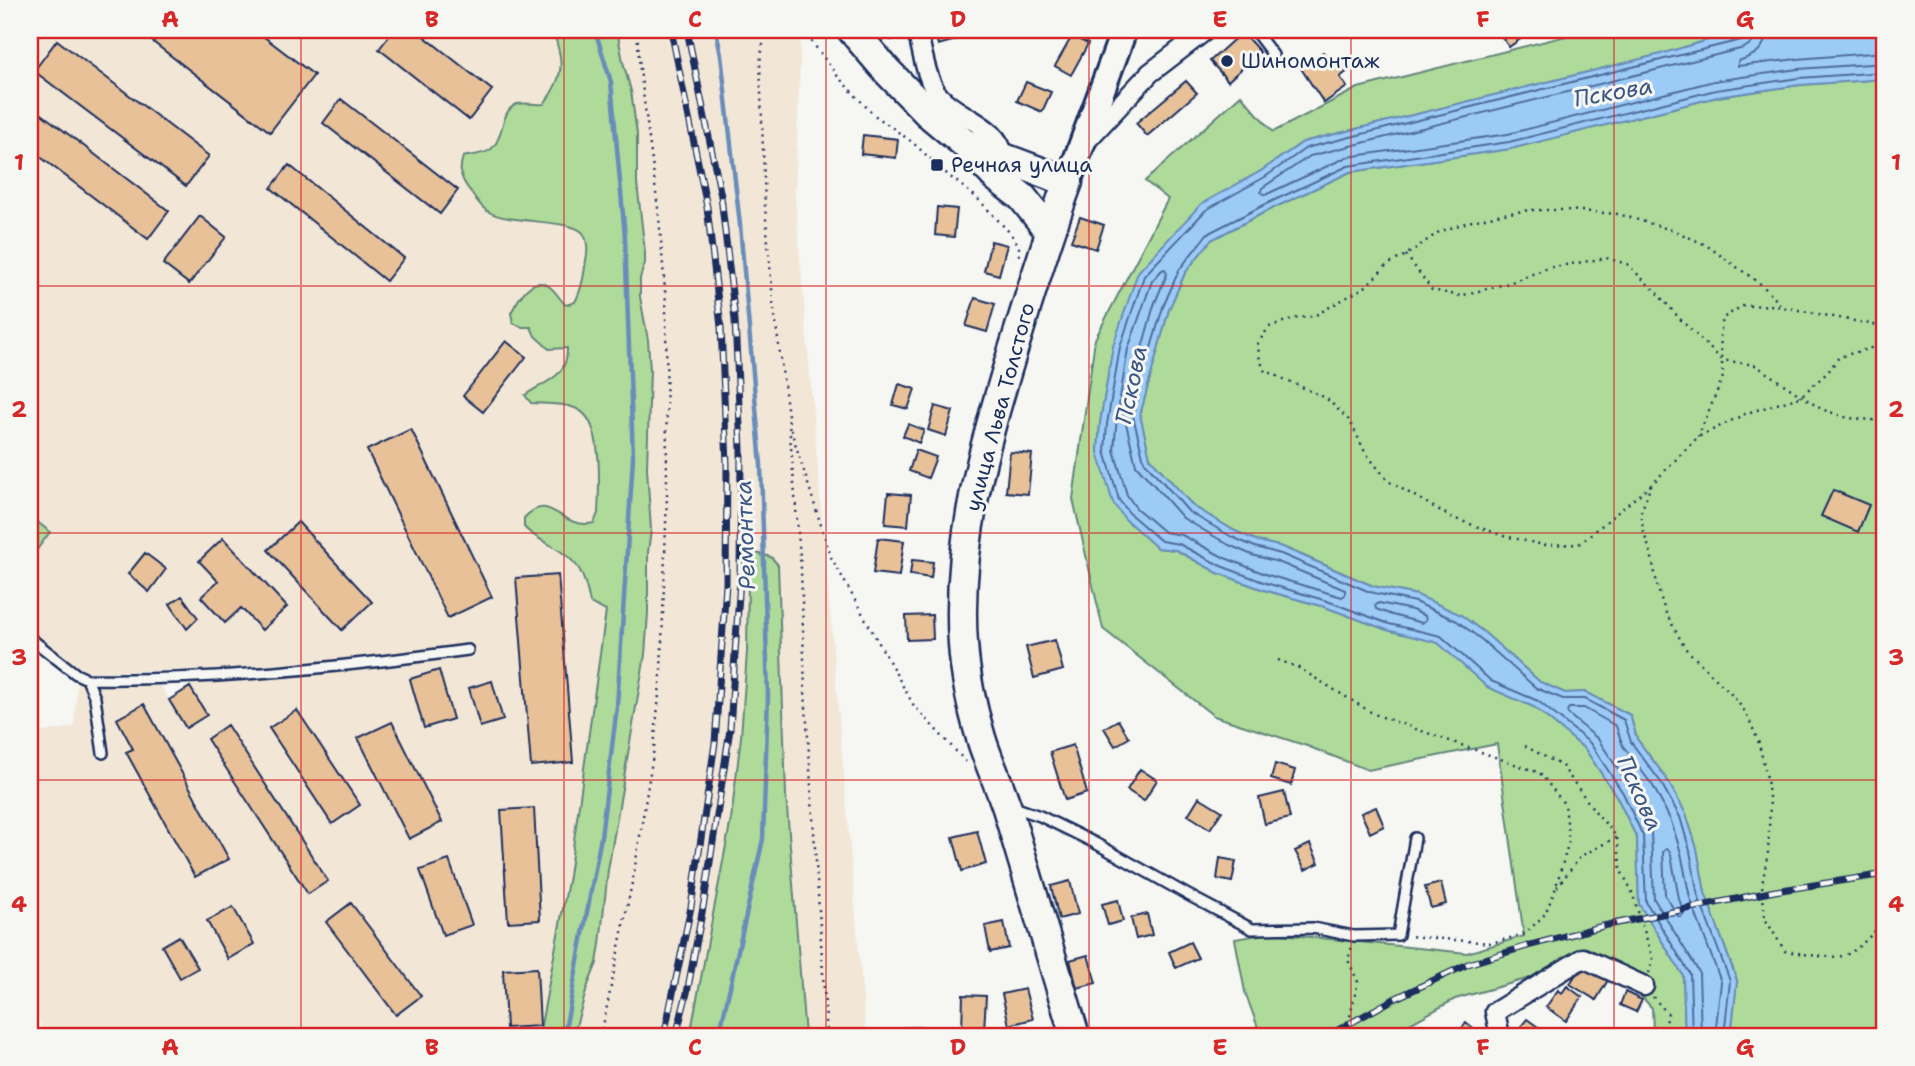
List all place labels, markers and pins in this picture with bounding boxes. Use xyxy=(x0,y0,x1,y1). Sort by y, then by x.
place label: Шиномонтаж xyxy=(1241,47,1380,75)
marker: Шиномонтаж xyxy=(1219,53,1235,69)
place label: Речная улица xyxy=(951,151,1092,179)
marker: Речная улица xyxy=(929,157,945,173)

